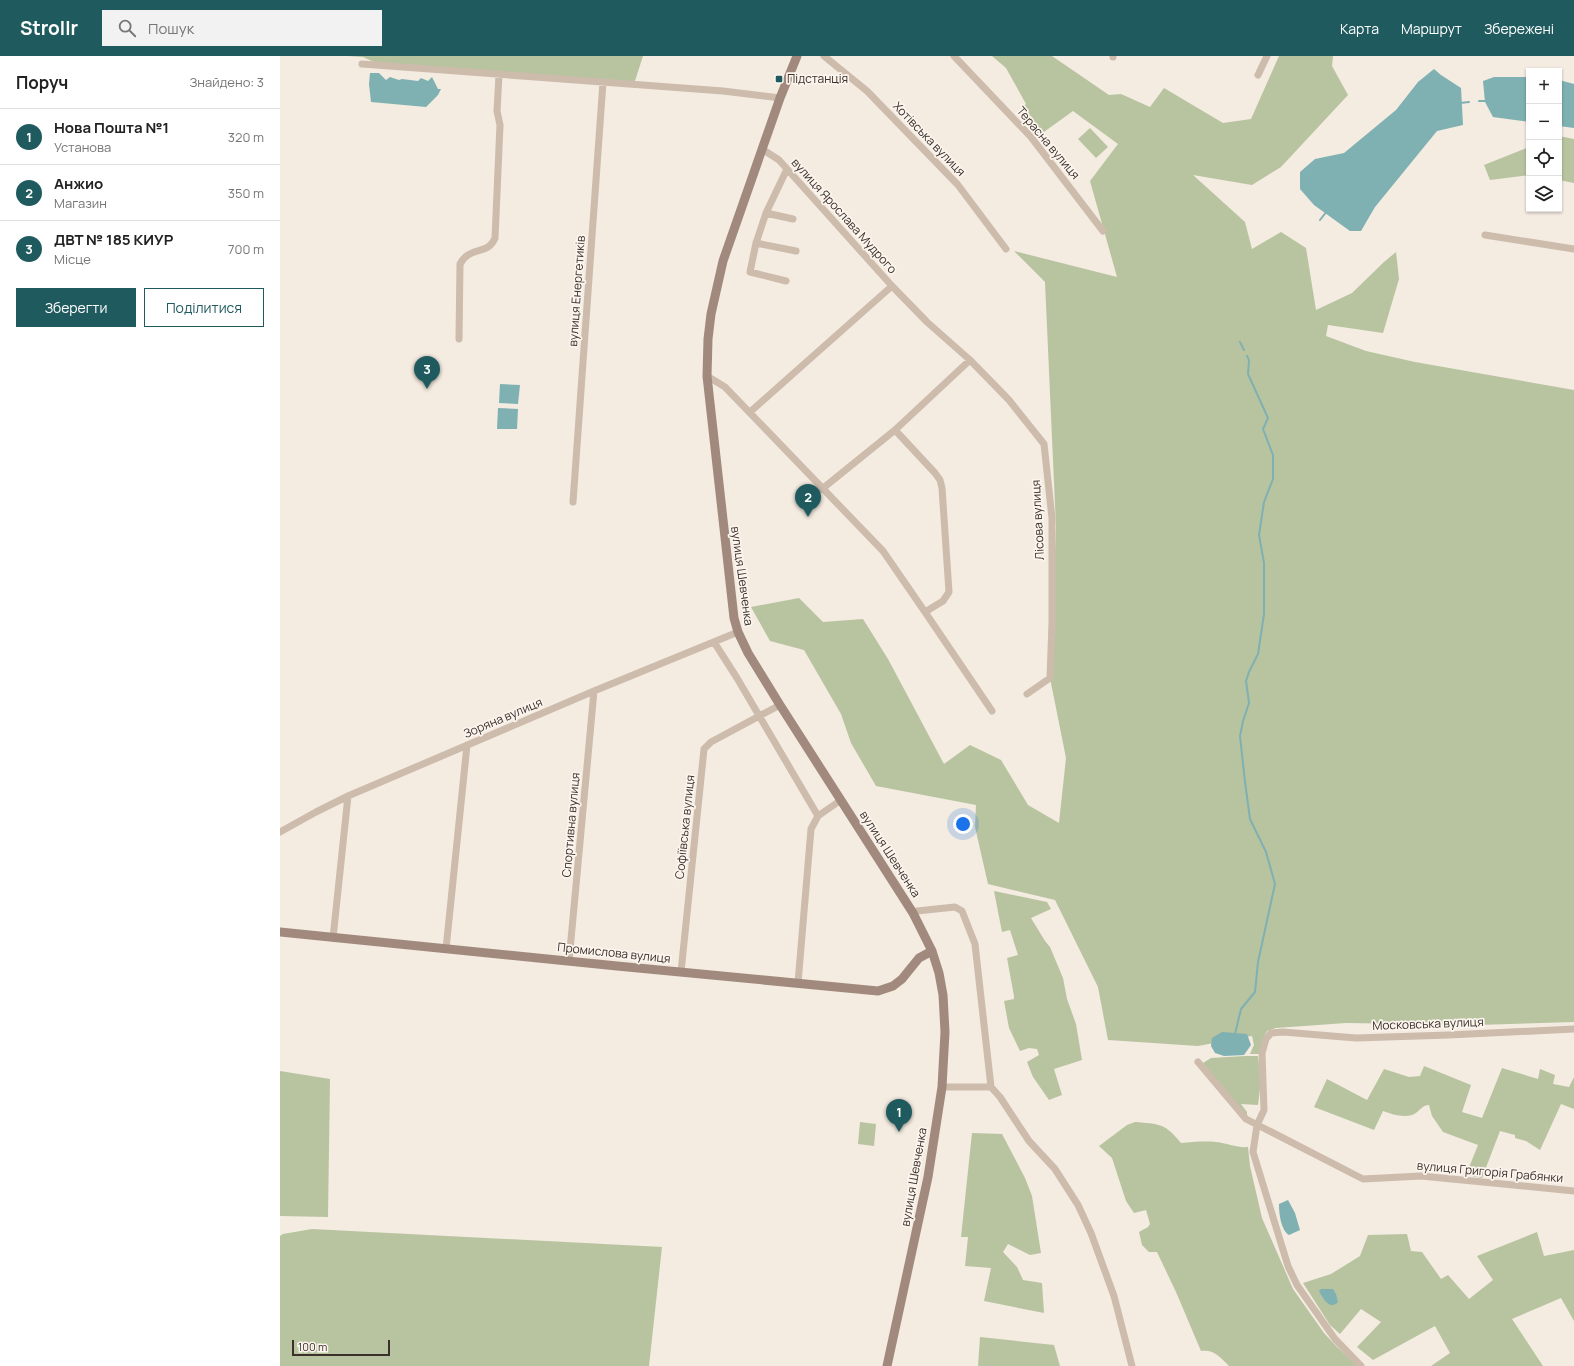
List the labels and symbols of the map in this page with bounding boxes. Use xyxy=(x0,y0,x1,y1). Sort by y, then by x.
place label: Підстанція xyxy=(787,70,848,87)
marker: Підстанція xyxy=(774,74,784,84)
street label: Хотівська вулиця xyxy=(889,98,969,180)
street label: Терасна вулиця xyxy=(1013,103,1084,183)
street label: вулиця Ярослава Мудрого xyxy=(788,154,901,277)
street label: вулиця Енергетиків xyxy=(564,234,589,347)
pin: 3 xyxy=(414,356,440,389)
street label: Лісова вулиця xyxy=(1027,479,1048,561)
pin: 2 xyxy=(795,484,821,517)
street label: вулиця Шевченка xyxy=(727,525,758,627)
street label: Зоряна вулиця xyxy=(461,693,545,742)
street label: Спортивна вулиця xyxy=(557,772,584,878)
street label: Софіївська вулиця xyxy=(671,774,698,880)
street label: вулиця Шевченка xyxy=(856,807,925,900)
your location xyxy=(953,814,973,834)
street label: Промислова вулиця xyxy=(557,938,672,967)
street label: Московська вулиця xyxy=(1372,1013,1484,1034)
pin: 1 xyxy=(886,1099,912,1132)
street label: вулиця Шевченка xyxy=(896,1126,931,1228)
street label: вулиця Григорія Грабянки xyxy=(1416,1157,1564,1186)
scale bar xyxy=(292,1338,390,1357)

